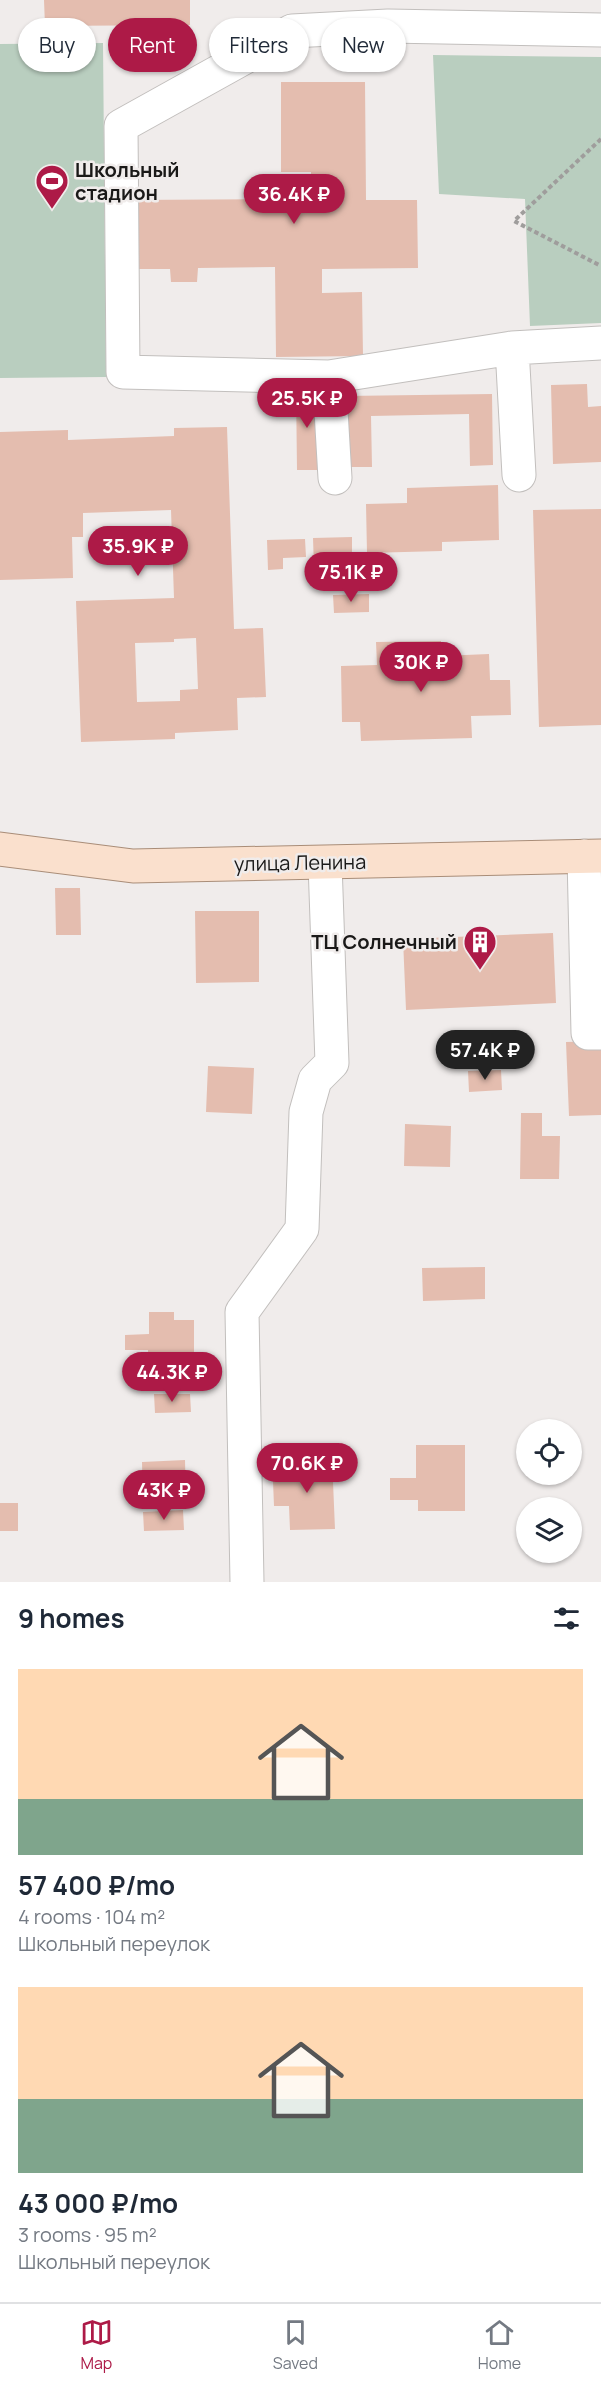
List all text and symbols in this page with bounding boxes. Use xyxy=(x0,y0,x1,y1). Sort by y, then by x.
chip: Buy xyxy=(18,18,96,72)
chip: Rent xyxy=(108,18,197,72)
chip: Filters xyxy=(209,18,309,72)
chip: New xyxy=(321,18,406,72)
place label: Школьный стадион xyxy=(75,156,179,206)
sports icon: Школьный стадион xyxy=(34,163,70,210)
pin: 36.4K ₽ xyxy=(239,174,349,225)
text: 36.4K ₽ xyxy=(258,180,330,207)
pin: 25.5K ₽ xyxy=(252,378,362,429)
text: 25.5K ₽ xyxy=(271,384,343,411)
pin: 35.9K ₽ xyxy=(83,526,193,577)
text: 35.9K ₽ xyxy=(102,532,174,559)
pin: 75.1K ₽ xyxy=(296,552,406,603)
text: 75.1K ₽ xyxy=(318,558,384,585)
pin: 30K ₽ xyxy=(379,642,463,693)
text: 30K ₽ xyxy=(393,648,449,675)
street label: улица Ленина xyxy=(234,848,366,877)
building icon: ТЦ Солнечный xyxy=(462,924,498,971)
place label: ТЦ Солнечный xyxy=(311,928,457,955)
pin: 57.4K ₽ xyxy=(430,1030,540,1081)
text: 57.4K ₽ xyxy=(450,1036,520,1063)
pin: 44.3K ₽ xyxy=(117,1352,227,1403)
text: 44.3K ₽ xyxy=(136,1358,208,1385)
map controls xyxy=(516,1419,582,1563)
button: locate xyxy=(516,1419,582,1485)
pin: 70.6K ₽ xyxy=(252,1443,362,1494)
text: 70.6K ₽ xyxy=(271,1449,343,1476)
pin: 43K ₽ xyxy=(122,1470,206,1521)
text: 43K ₽ xyxy=(137,1476,191,1503)
button: layers xyxy=(516,1497,582,1563)
text: 9 homes xyxy=(18,1600,125,1636)
icon: filters xyxy=(550,1602,583,1635)
icon: home xyxy=(247,1708,355,1816)
text: 57 400 ₽/mo xyxy=(18,1867,175,1903)
text: 4 rooms · 104 m² xyxy=(18,1903,165,1930)
text: Школьный переулок xyxy=(18,1930,210,1957)
icon: home xyxy=(247,2026,355,2134)
text: 43 000 ₽/mo xyxy=(18,2185,178,2221)
text: 3 rooms · 95 m² xyxy=(18,2221,157,2248)
text: Школьный переулок xyxy=(18,2248,210,2275)
tab: Map xyxy=(80,2316,113,2374)
tab: Saved xyxy=(273,2316,318,2374)
tab: Home xyxy=(478,2316,521,2374)

